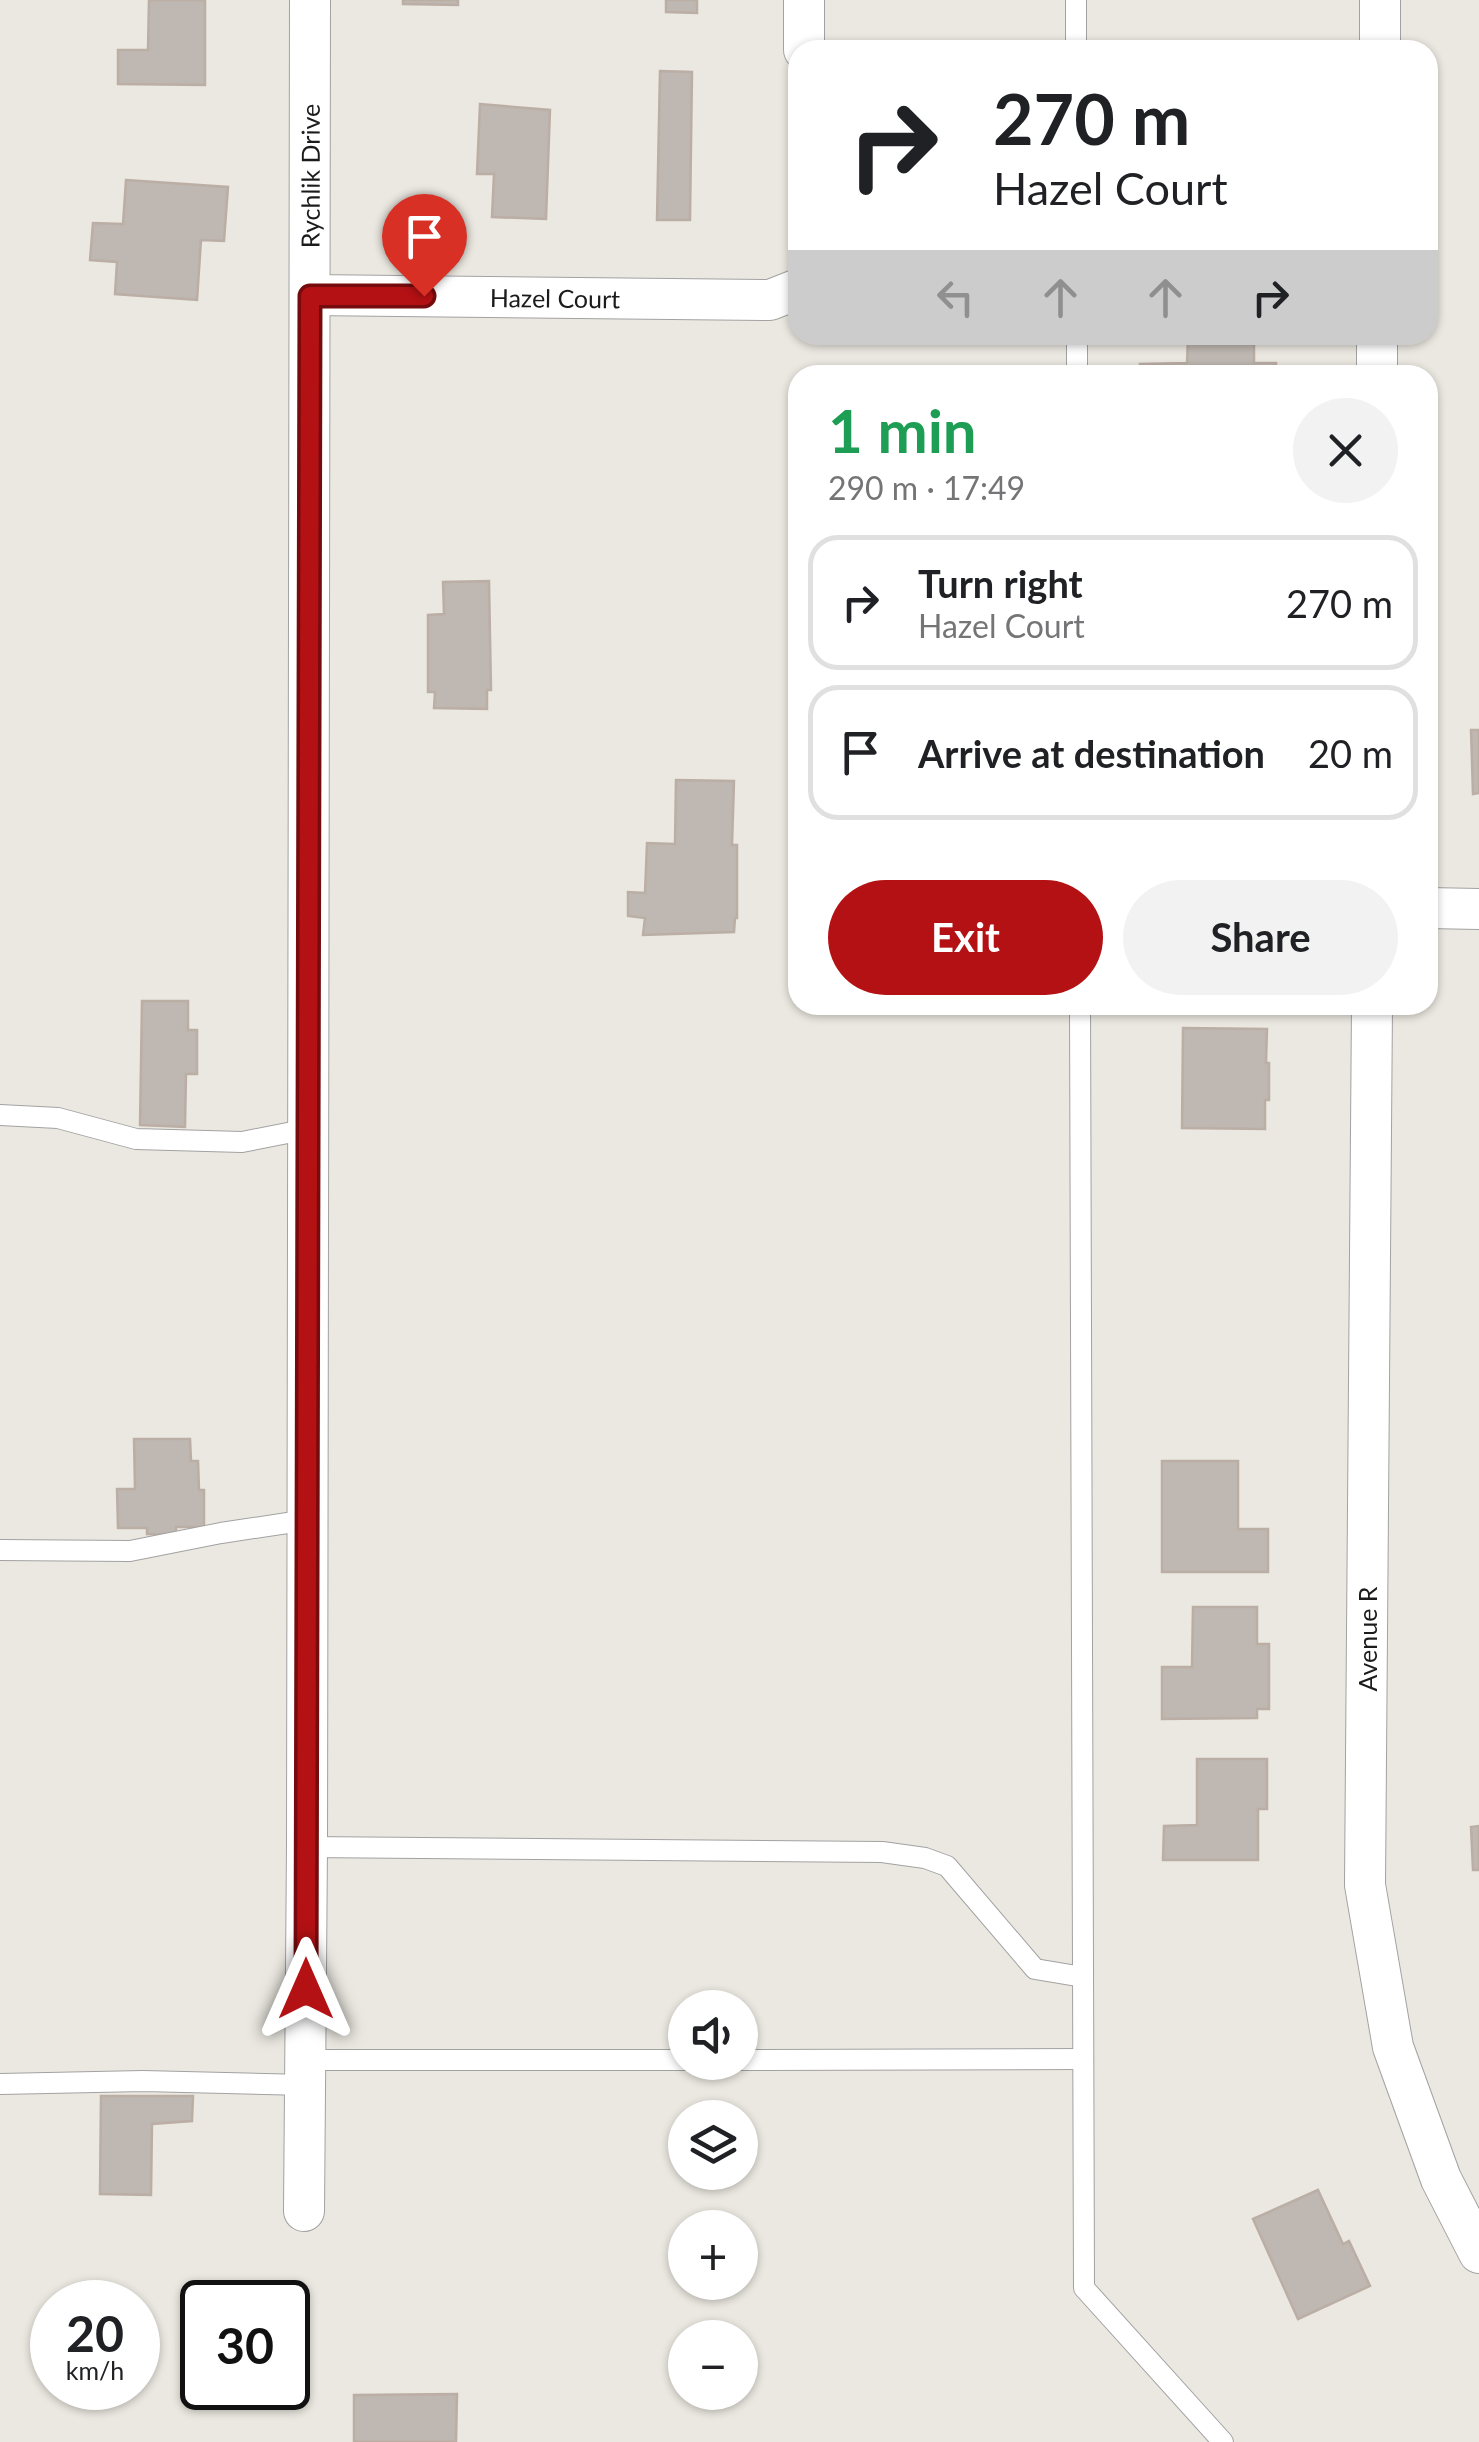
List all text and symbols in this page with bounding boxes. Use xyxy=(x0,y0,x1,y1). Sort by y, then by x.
text: 270 m xyxy=(993,76,1190,160)
icon: right xyxy=(828,80,958,210)
street label: Rychlik Drive xyxy=(295,104,325,248)
text: Hazel Court xyxy=(993,161,1228,215)
pin xyxy=(382,194,467,297)
icon: arrive xyxy=(397,209,452,264)
icon: left xyxy=(928,270,983,325)
icon: ahead xyxy=(1033,270,1088,325)
icon: ahead xyxy=(1138,270,1193,325)
icon: right xyxy=(1243,270,1298,325)
street label: Hazel Court xyxy=(490,282,620,313)
text: 1 min xyxy=(828,394,977,466)
button: close xyxy=(1293,398,1398,503)
text: 290 m · 17:49 xyxy=(828,468,1025,507)
text: Turn right xyxy=(918,560,1083,606)
icon: right xyxy=(833,575,888,630)
text: 270 m xyxy=(1286,580,1393,626)
text: Hazel Court xyxy=(918,606,1085,645)
icon: arrive xyxy=(833,725,888,780)
text: Arrive at destination xyxy=(918,730,1265,776)
text: 20 m xyxy=(1308,730,1393,776)
button: Exit xyxy=(828,880,1103,995)
button: Share xyxy=(1123,880,1398,995)
street label: Avenue R xyxy=(1352,1586,1382,1691)
position arrow xyxy=(254,1937,358,2041)
map controls xyxy=(668,1990,758,2410)
button: sound xyxy=(668,1990,758,2080)
button: layers xyxy=(668,2100,758,2190)
button: + xyxy=(668,2210,758,2300)
speed limit sign: 30 xyxy=(180,2280,310,2410)
text: 20 xyxy=(66,2303,124,2363)
button: − xyxy=(668,2320,758,2410)
text: km/h xyxy=(66,2355,124,2385)

